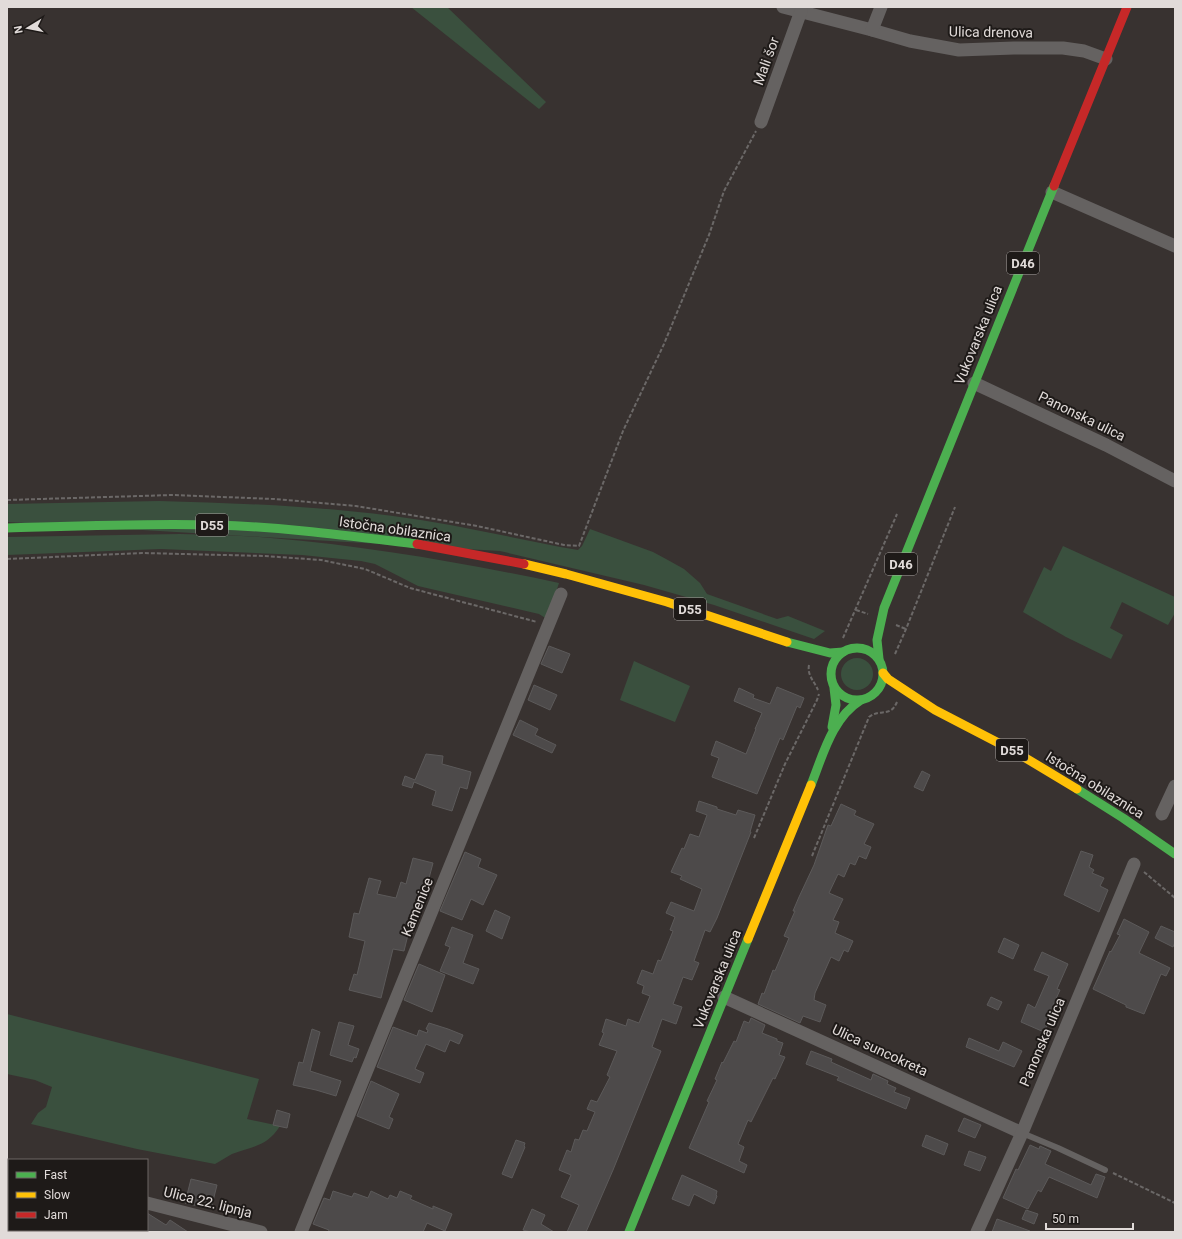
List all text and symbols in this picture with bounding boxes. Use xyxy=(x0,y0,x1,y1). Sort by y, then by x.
north arrow xyxy=(8,8,48,48)
street label: Ulica drenova xyxy=(949,23,1033,41)
text: N xyxy=(12,24,26,35)
street label: Mali šor xyxy=(750,34,782,87)
road number: D46 xyxy=(1007,252,1039,274)
street label: Vukovarska ulica xyxy=(951,283,1005,387)
street label: Panonska ulica xyxy=(1036,388,1128,444)
street label: Istočna obilaznica xyxy=(338,513,452,545)
road number: D55 xyxy=(196,514,228,536)
road number: D46 xyxy=(885,553,917,575)
road number: D55 xyxy=(674,598,706,620)
road number: D55 xyxy=(996,739,1028,761)
street label: Istočna obilaznica xyxy=(1043,748,1147,822)
street label: Kamenice xyxy=(398,875,436,939)
street label: Vukovarska ulica xyxy=(690,927,744,1031)
street label: Panonska ulica xyxy=(1016,995,1068,1089)
street label: Ulica suncokreta xyxy=(830,1021,930,1079)
legend xyxy=(8,1159,148,1231)
text: Fast xyxy=(44,1168,67,1182)
street label: Ulica 22. lipnja xyxy=(162,1183,254,1221)
text: Slow xyxy=(44,1188,70,1202)
scale bar xyxy=(1046,1205,1133,1231)
text: Jam xyxy=(44,1208,68,1222)
text: 50 m xyxy=(1052,1212,1079,1226)

